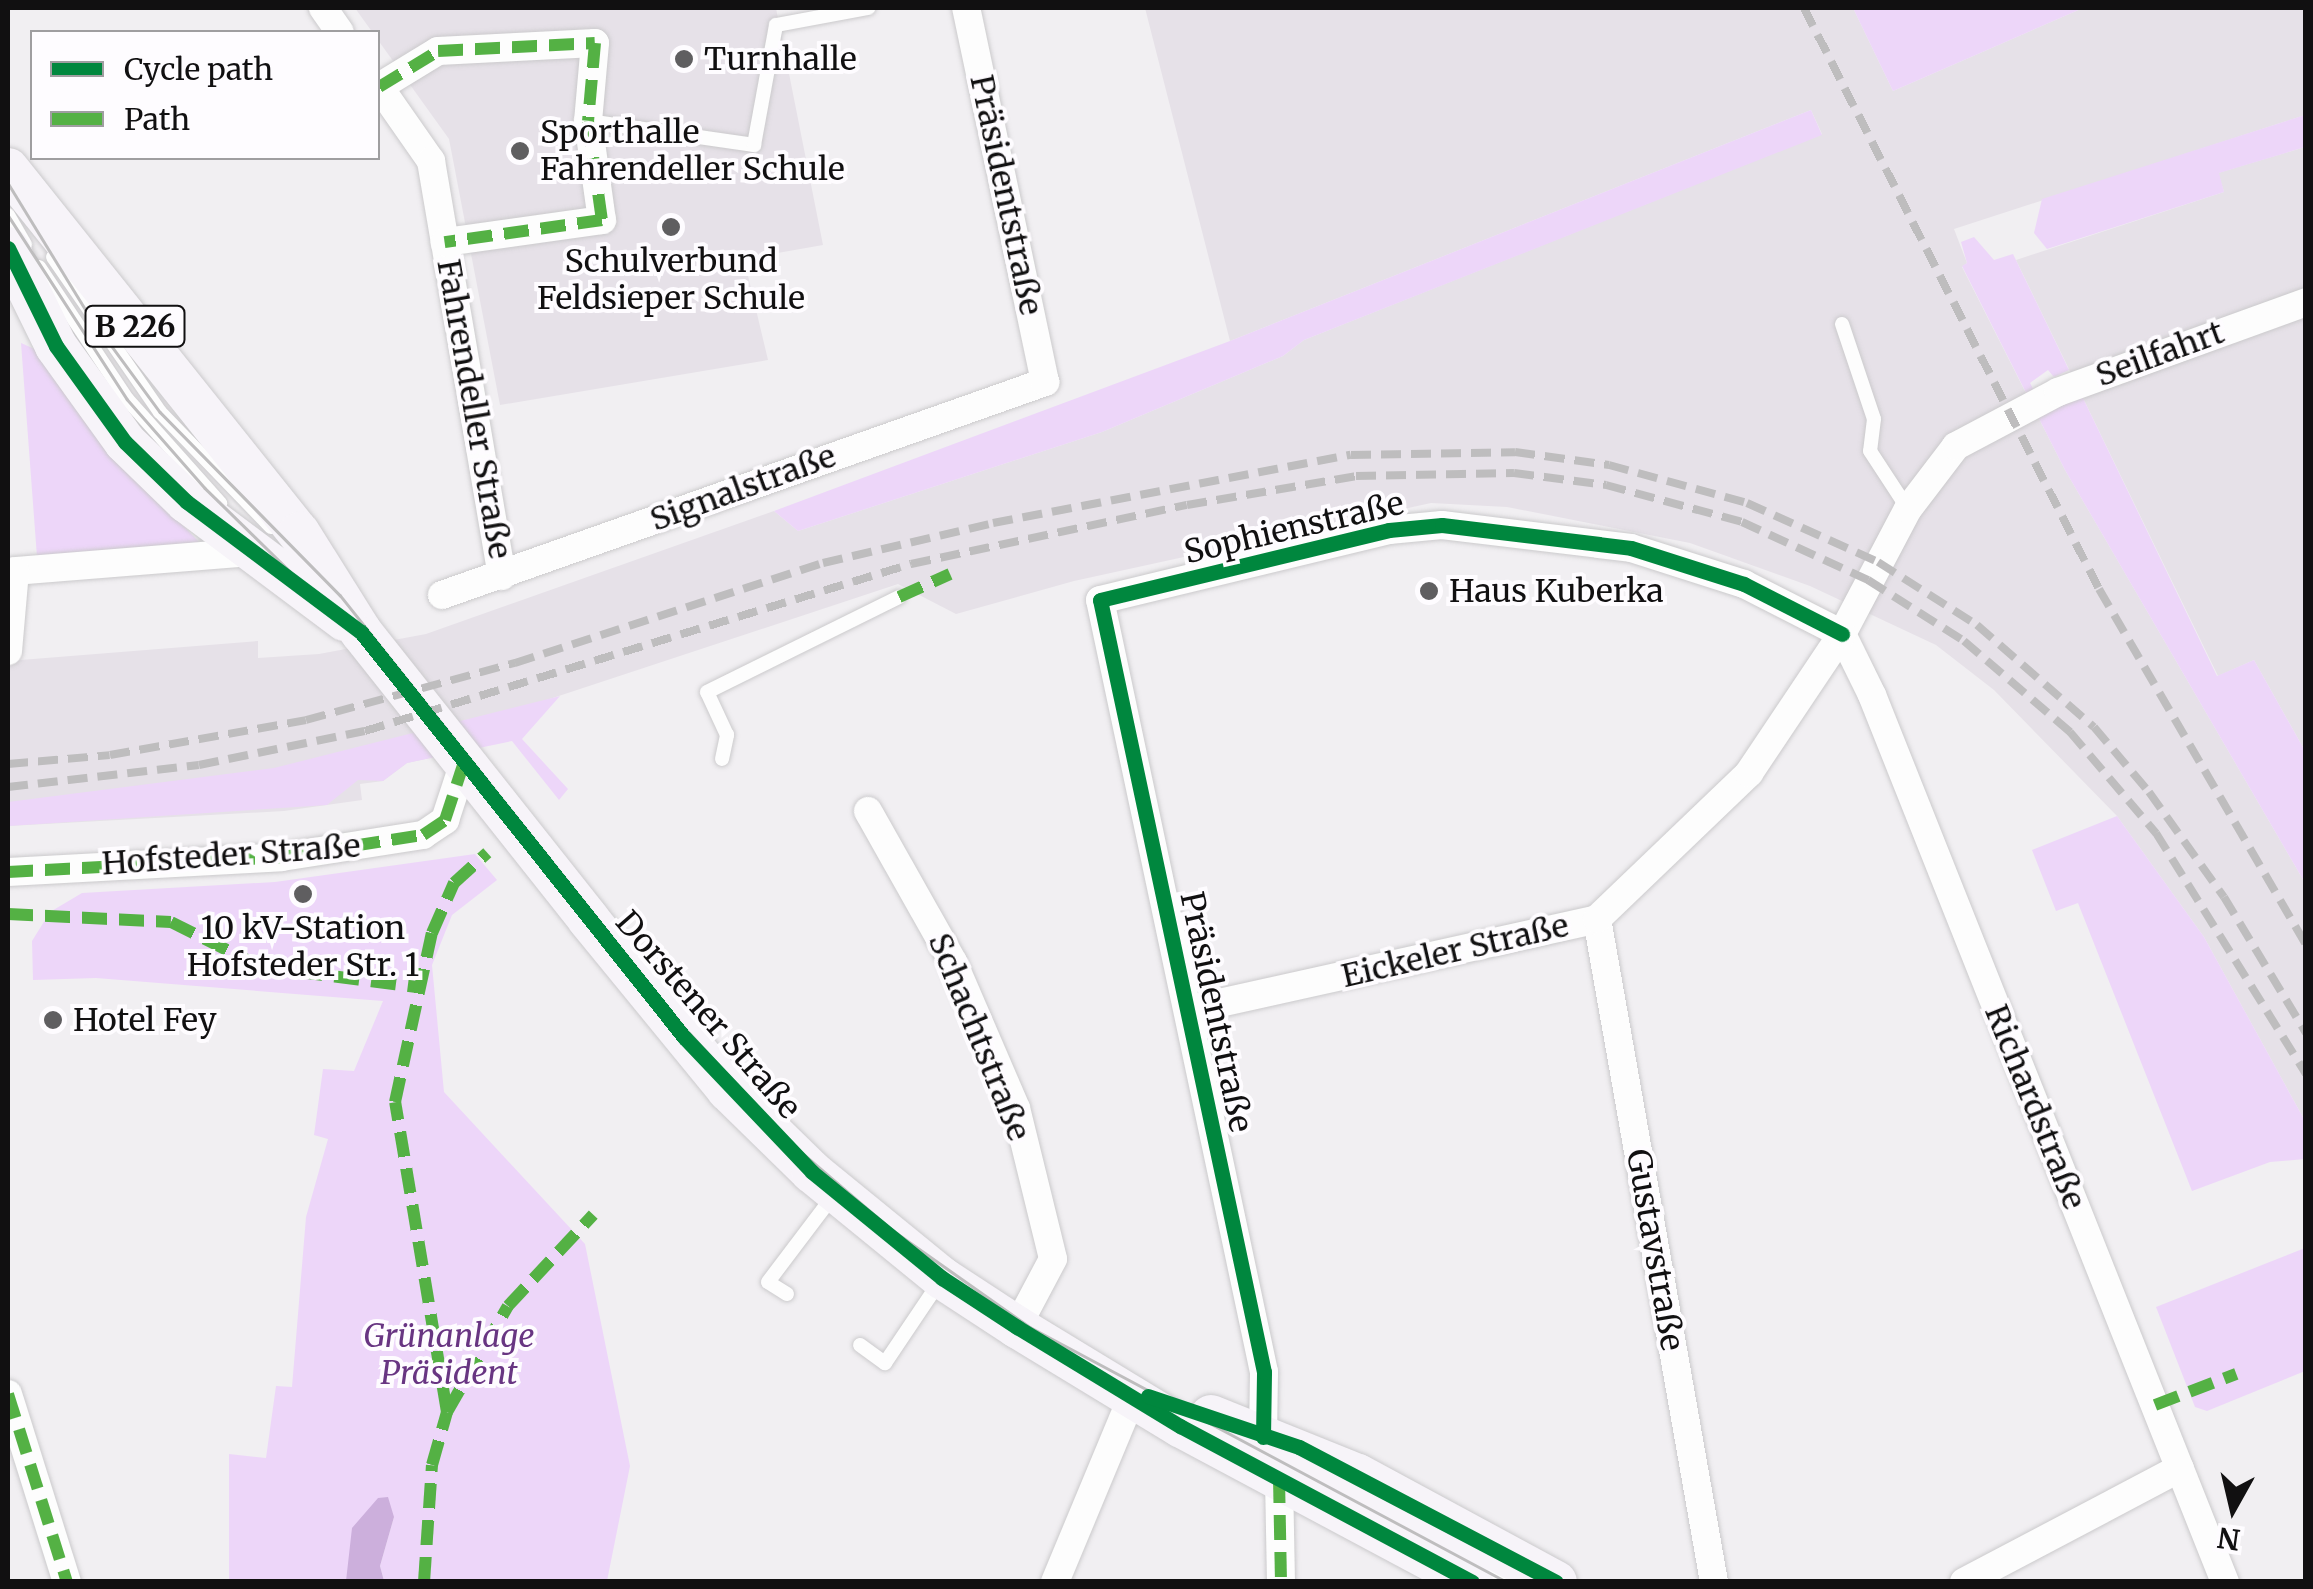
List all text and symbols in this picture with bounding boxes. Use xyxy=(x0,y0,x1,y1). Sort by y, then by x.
legend xyxy=(30,30,380,160)
place label: Turnhalle xyxy=(704,40,857,78)
marker: Turnhalle xyxy=(673,48,695,70)
text: Cycle path xyxy=(124,50,273,88)
street label: Präsidentstraße xyxy=(962,71,1050,319)
text: Path xyxy=(124,100,190,138)
place label: Sporthalle Fahrendeller Schule xyxy=(540,114,845,189)
marker: Sporthalle Fahrendeller Schule xyxy=(509,140,531,162)
marker: Schulverbund Feldsieper Schule xyxy=(660,216,682,238)
place label: Schulverbund Feldsieper Schule xyxy=(537,243,805,318)
street label: Fahrendeller Straße xyxy=(429,256,519,562)
road number: B 226 xyxy=(82,301,188,351)
street label: Seilfahrt xyxy=(2091,313,2229,395)
street label: Signalstraße xyxy=(645,437,841,539)
street label: Sophienstraße xyxy=(1180,484,1408,572)
place label: Haus Kuberka xyxy=(1449,572,1664,610)
marker: Haus Kuberka xyxy=(1418,580,1440,602)
street label: Hofsteder Straße xyxy=(100,827,362,883)
marker: 10 kV-Station Hofsteder Str. 1 xyxy=(292,883,314,905)
street label: Präsidentstraße xyxy=(1172,888,1260,1136)
street label: Dorstener Straße xyxy=(608,904,808,1126)
street label: Eickeler Straße xyxy=(1338,906,1572,996)
place label: 10 kV-Station Hofsteder Str. 1 xyxy=(187,910,419,985)
street label: Schachtstraße xyxy=(920,928,1038,1146)
street label: Richardstraße xyxy=(1977,999,2093,1215)
place label: Hotel Fey xyxy=(73,1001,217,1039)
marker: Hotel Fey xyxy=(42,1009,64,1031)
street label: Gustavstraße xyxy=(1618,1146,1692,1354)
park label: Grünanlage Präsident xyxy=(363,1318,535,1393)
north arrow xyxy=(2183,1459,2283,1559)
text: N xyxy=(2215,1519,2242,1558)

